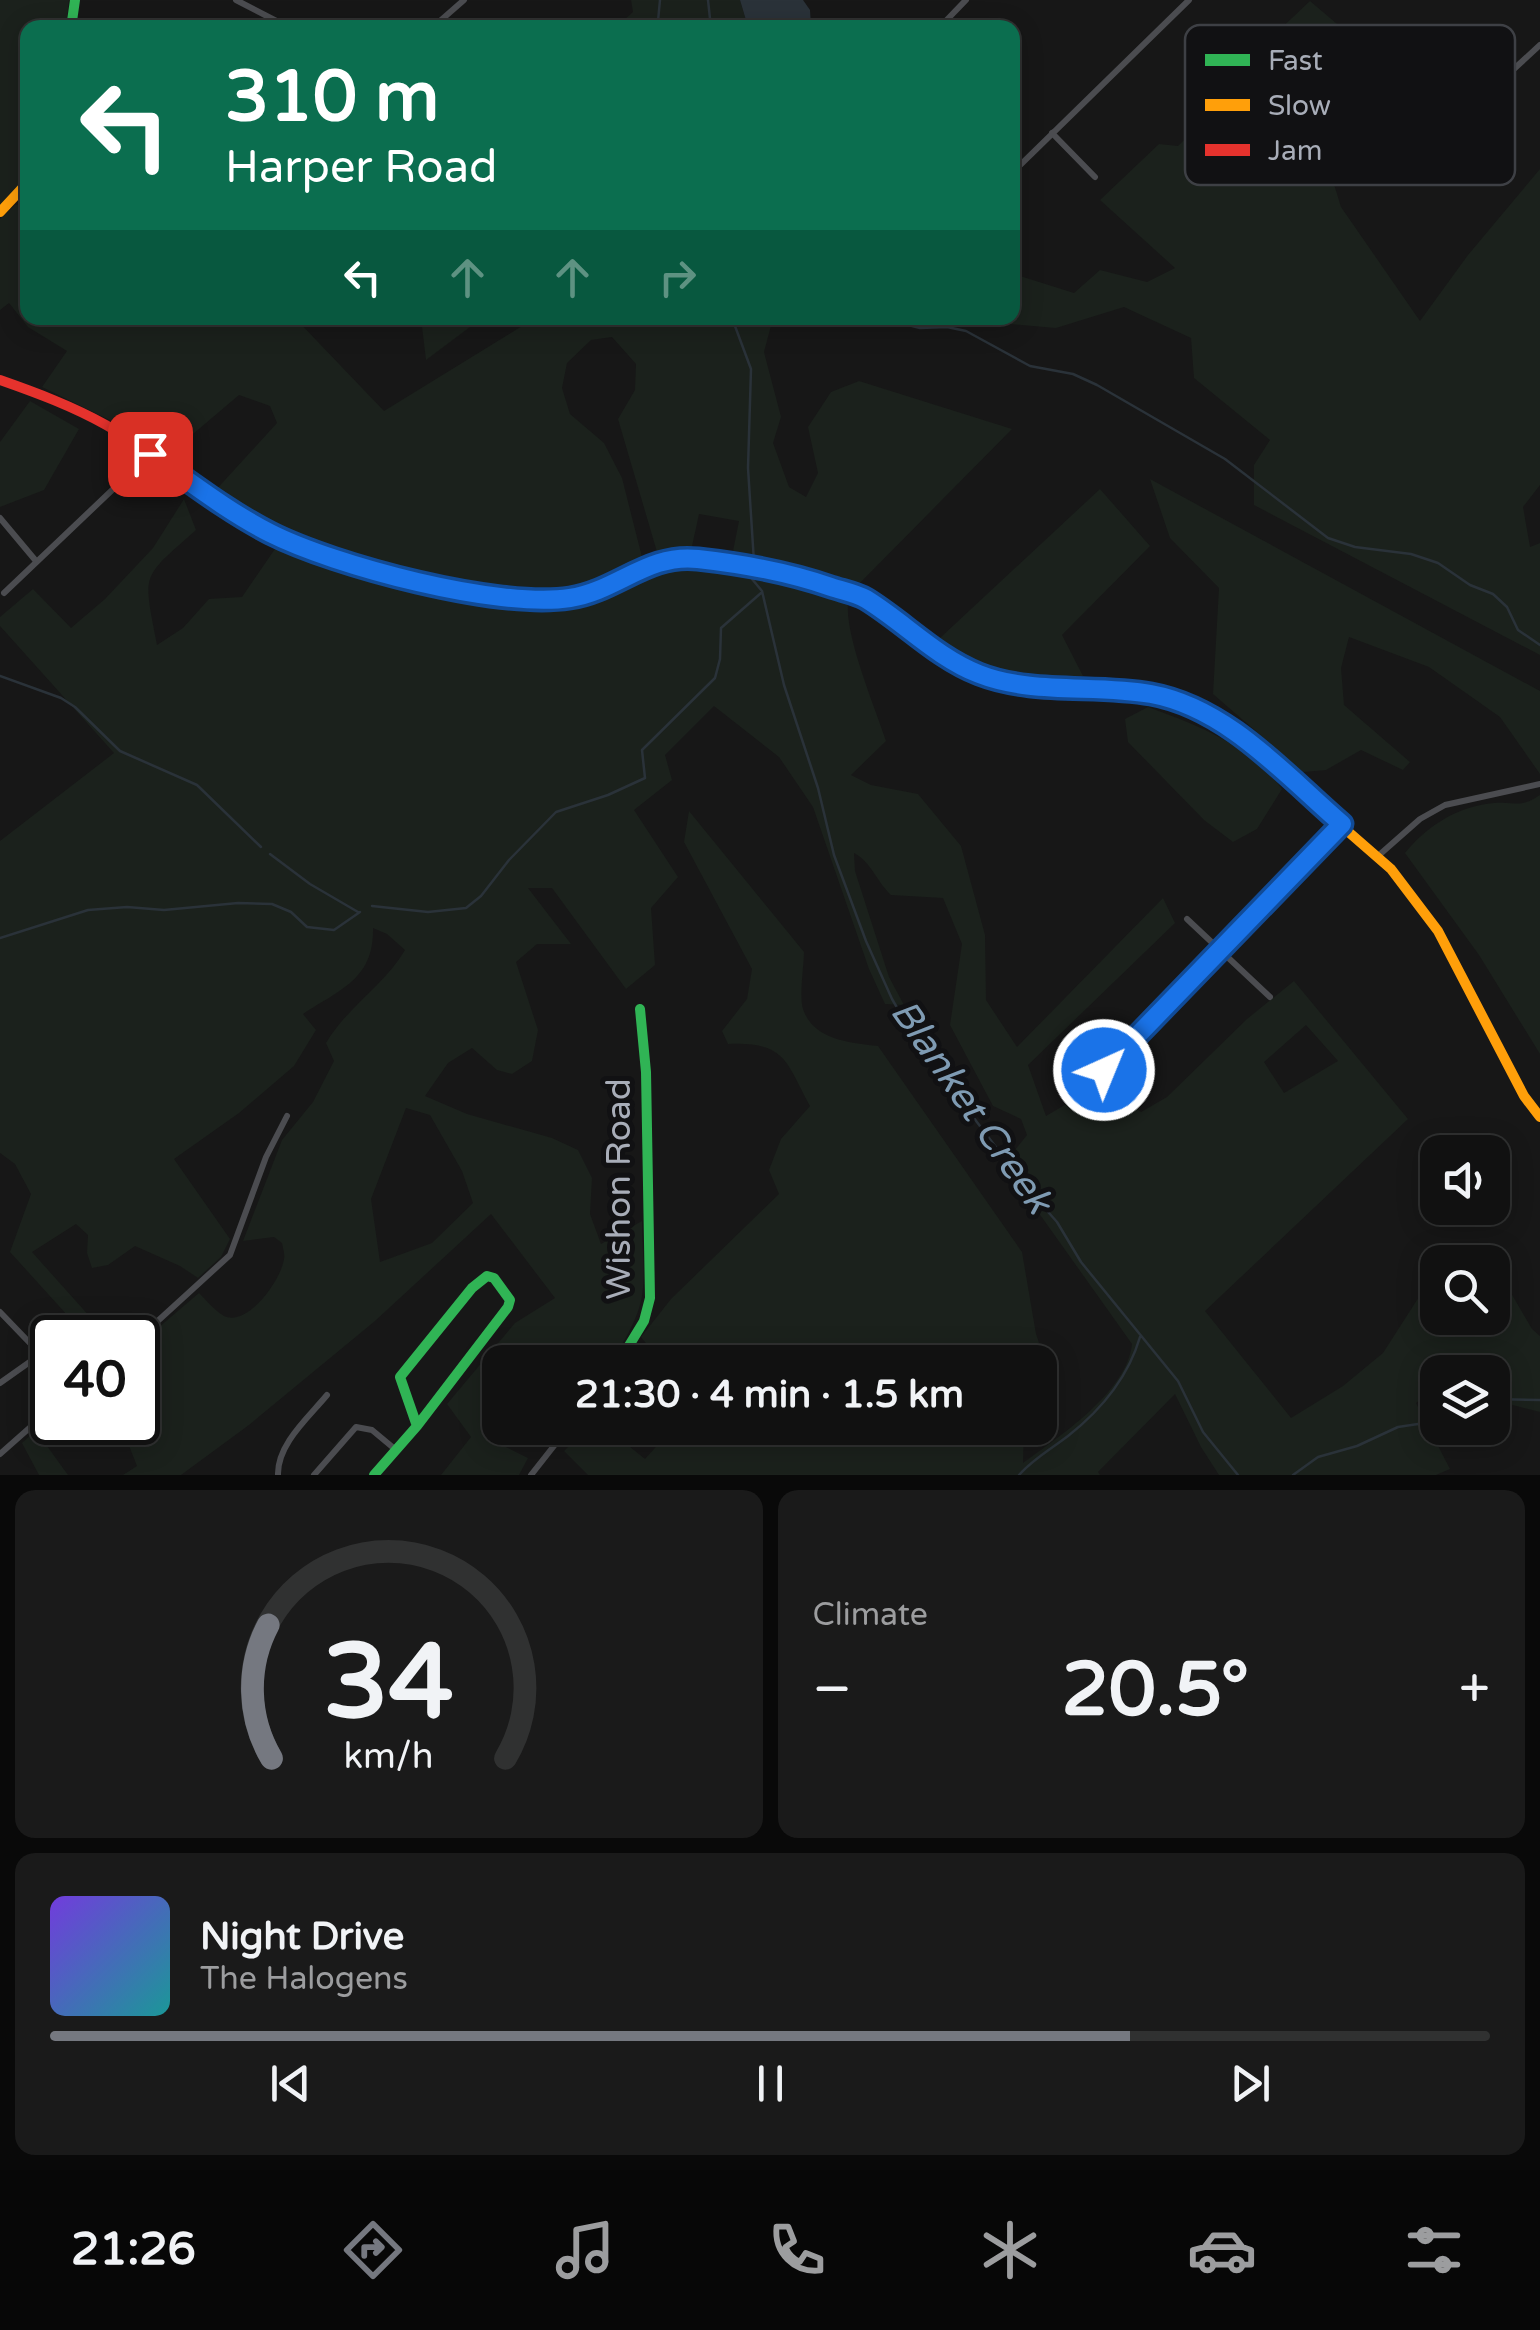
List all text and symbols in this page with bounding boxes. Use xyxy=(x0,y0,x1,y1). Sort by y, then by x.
legend xyxy=(1185,25,1515,185)
text: Fast xyxy=(1268,44,1323,78)
text: 310 m xyxy=(225,56,439,140)
icon: left xyxy=(60,60,190,190)
text: Slow xyxy=(1268,89,1331,123)
text: Jam xyxy=(1268,134,1323,168)
text: Harper Road xyxy=(225,141,497,195)
icon: left xyxy=(335,250,390,305)
icon: ahead xyxy=(440,250,495,305)
icon: ahead xyxy=(545,250,600,305)
icon: right xyxy=(650,250,705,305)
pin xyxy=(108,412,193,497)
icon: arrive xyxy=(123,427,178,482)
water label: Blanket Creek xyxy=(881,991,1063,1224)
position arrow xyxy=(1052,1018,1156,1122)
street label: Wishon Road xyxy=(598,1078,640,1300)
map controls xyxy=(1420,1135,1510,1445)
button: sound xyxy=(1420,1135,1510,1225)
button: search xyxy=(1420,1245,1510,1335)
speed limit sign: 40 xyxy=(30,1315,160,1445)
button: layers xyxy=(1420,1355,1510,1445)
text: 21:30 · 4 min · 1.5 km xyxy=(575,1372,964,1418)
text: Climate xyxy=(813,1596,928,1634)
text: 34 xyxy=(323,1621,454,1746)
text: 20.5° xyxy=(1062,1645,1249,1735)
text: − xyxy=(813,1657,852,1723)
text: + xyxy=(1459,1657,1490,1723)
text: km/h xyxy=(344,1735,434,1778)
text: Night Drive xyxy=(200,1914,404,1960)
text: The Halogens xyxy=(200,1960,408,1998)
icon: previous xyxy=(263,2056,318,2111)
icon: pause xyxy=(743,2056,798,2111)
icon: next xyxy=(1223,2056,1278,2111)
icon: directions xyxy=(338,2215,408,2285)
icon: music xyxy=(550,2215,620,2285)
icon: phone xyxy=(762,2215,832,2285)
icon: climate xyxy=(975,2215,1045,2285)
icon: car xyxy=(1187,2215,1257,2285)
icon: filters xyxy=(1399,2215,1469,2285)
text: 21:26 xyxy=(71,2223,196,2277)

